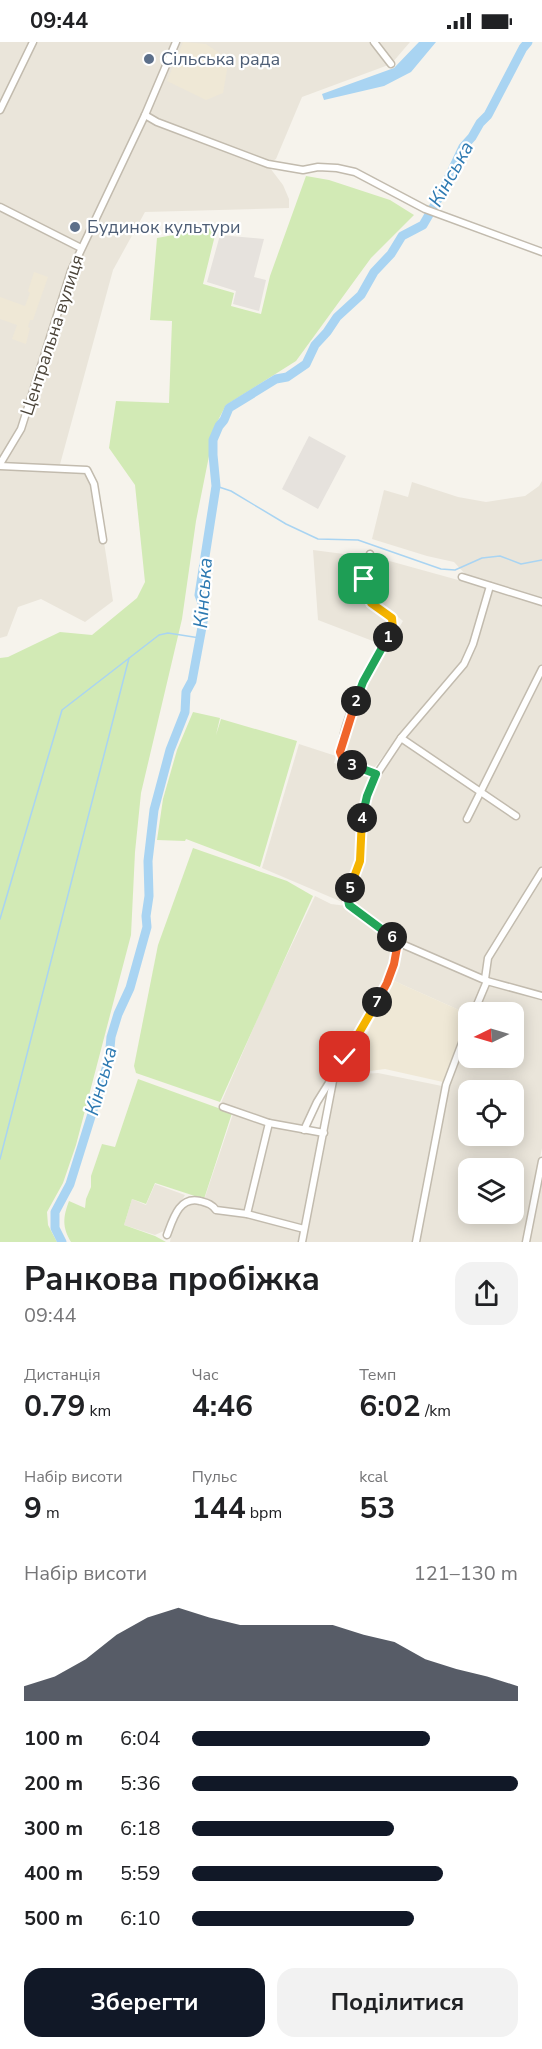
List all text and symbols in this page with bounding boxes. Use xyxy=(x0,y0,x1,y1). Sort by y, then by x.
text: 09:44 xyxy=(30,6,88,36)
place label: Сільська рада xyxy=(161,47,280,71)
marker: Сільська рада xyxy=(142,52,156,66)
water label: Кінська xyxy=(422,136,480,212)
place label: Будинок культури xyxy=(87,215,241,239)
marker: Будинок культури xyxy=(68,220,82,234)
street label: Центральна вулиця xyxy=(15,251,89,419)
pin xyxy=(338,553,389,604)
water label: Кінська xyxy=(187,557,219,629)
icon: arrive xyxy=(347,562,380,595)
pin: 1 xyxy=(373,622,403,652)
text: 1 xyxy=(383,626,393,648)
pin: 2 xyxy=(341,686,371,716)
text: 2 xyxy=(351,690,361,712)
pin: 3 xyxy=(337,750,367,780)
text: 3 xyxy=(347,754,357,776)
pin: 4 xyxy=(347,803,377,833)
text: 4 xyxy=(357,807,367,829)
pin: 5 xyxy=(335,873,365,903)
text: 5 xyxy=(345,877,355,899)
pin: 6 xyxy=(377,922,407,952)
text: 6 xyxy=(387,926,397,948)
pin: 7 xyxy=(362,987,392,1017)
text: 7 xyxy=(372,991,382,1013)
north arrow xyxy=(458,1002,524,1068)
map controls xyxy=(458,1002,524,1224)
pin xyxy=(319,1031,370,1082)
icon: check xyxy=(328,1040,361,1073)
water label: Кінська xyxy=(78,1043,124,1119)
button: locate xyxy=(458,1080,524,1146)
button: layers xyxy=(458,1158,524,1224)
text: Ранкова пробіжка xyxy=(24,1257,320,1302)
button: share xyxy=(455,1262,518,1325)
text: 09:44 xyxy=(24,1302,77,1329)
text: Дистанція xyxy=(24,1364,101,1386)
text: Час xyxy=(192,1364,219,1386)
text: Темп xyxy=(359,1364,396,1386)
text: 0.79 xyxy=(24,1386,85,1427)
text: 4:46 xyxy=(192,1386,253,1427)
text: 6:02 xyxy=(359,1386,421,1427)
text: km xyxy=(85,1400,111,1422)
text: /km xyxy=(421,1400,451,1422)
text: Набір висоти xyxy=(24,1466,123,1488)
text: Пульс xyxy=(192,1466,237,1488)
text: kcal xyxy=(359,1466,388,1488)
text: 9 xyxy=(24,1488,42,1529)
text: 144 xyxy=(192,1488,246,1529)
text: 53 xyxy=(359,1488,395,1529)
text: m xyxy=(42,1502,60,1524)
text: bpm xyxy=(246,1502,282,1524)
text: Набір висоти xyxy=(24,1560,147,1587)
text: 121–130 m xyxy=(414,1560,518,1587)
text: 100 m xyxy=(24,1725,83,1752)
text: 6:04 xyxy=(120,1725,161,1752)
text: 200 m xyxy=(24,1770,83,1797)
text: 5:36 xyxy=(120,1770,161,1797)
text: 300 m xyxy=(24,1815,83,1842)
text: 6:18 xyxy=(120,1815,161,1842)
text: 400 m xyxy=(24,1860,83,1887)
text: 5:59 xyxy=(120,1860,161,1887)
text: 500 m xyxy=(24,1905,83,1932)
text: 6:10 xyxy=(120,1905,161,1932)
button: Зберегти xyxy=(24,1968,265,2037)
button: Поділитися xyxy=(277,1968,518,2037)

